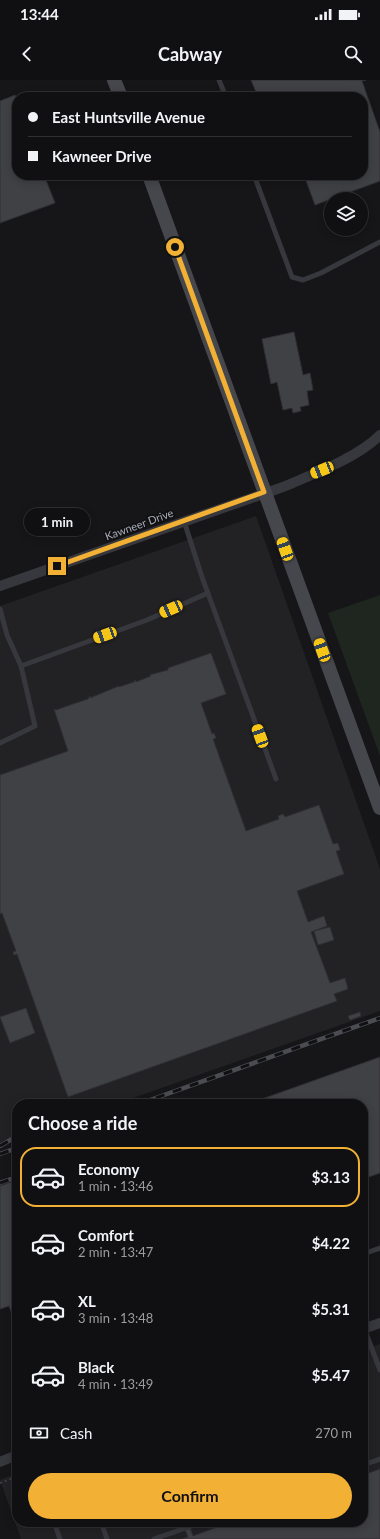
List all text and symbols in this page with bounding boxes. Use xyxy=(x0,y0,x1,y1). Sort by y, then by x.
text: 13:44 xyxy=(20,5,59,23)
icon: back xyxy=(16,43,38,65)
text: Cabway xyxy=(158,43,222,65)
icon: search xyxy=(342,43,364,65)
text: East Huntsville Avenue xyxy=(52,108,205,126)
text: Kawneer Drive xyxy=(52,147,152,165)
map controls xyxy=(324,192,368,236)
button: layers xyxy=(324,192,368,236)
route start xyxy=(166,238,184,256)
car xyxy=(309,460,335,480)
street label: Kawneer Drive xyxy=(103,506,175,542)
callout: 1 min xyxy=(24,508,90,536)
text: 1 min xyxy=(41,514,73,530)
car xyxy=(275,536,295,562)
route end xyxy=(48,557,66,575)
car xyxy=(158,599,184,619)
car xyxy=(92,625,118,645)
car xyxy=(312,637,332,663)
car xyxy=(250,723,270,749)
text: Choose a ride xyxy=(28,1112,137,1134)
icon: car xyxy=(30,1159,66,1195)
text: Economy xyxy=(78,1160,139,1178)
text: $3.13 xyxy=(312,1168,350,1186)
text: 1 min · 13:46 xyxy=(78,1178,153,1194)
icon: car xyxy=(30,1225,66,1261)
text: Comfort xyxy=(78,1226,134,1244)
text: $4.22 xyxy=(312,1234,350,1252)
text: 2 min · 13:47 xyxy=(78,1244,153,1260)
icon: car xyxy=(30,1291,66,1327)
text: XL xyxy=(78,1292,96,1310)
text: $5.31 xyxy=(312,1300,350,1318)
text: 3 min · 13:48 xyxy=(78,1310,153,1326)
icon: car xyxy=(30,1357,66,1393)
text: Black xyxy=(78,1358,114,1376)
text: $5.47 xyxy=(312,1366,350,1384)
text: 4 min · 13:49 xyxy=(78,1376,153,1392)
icon: cash xyxy=(28,1422,50,1444)
text: Cash xyxy=(60,1424,92,1442)
text: 270 m xyxy=(315,1425,352,1441)
button: Confirm xyxy=(28,1473,352,1519)

